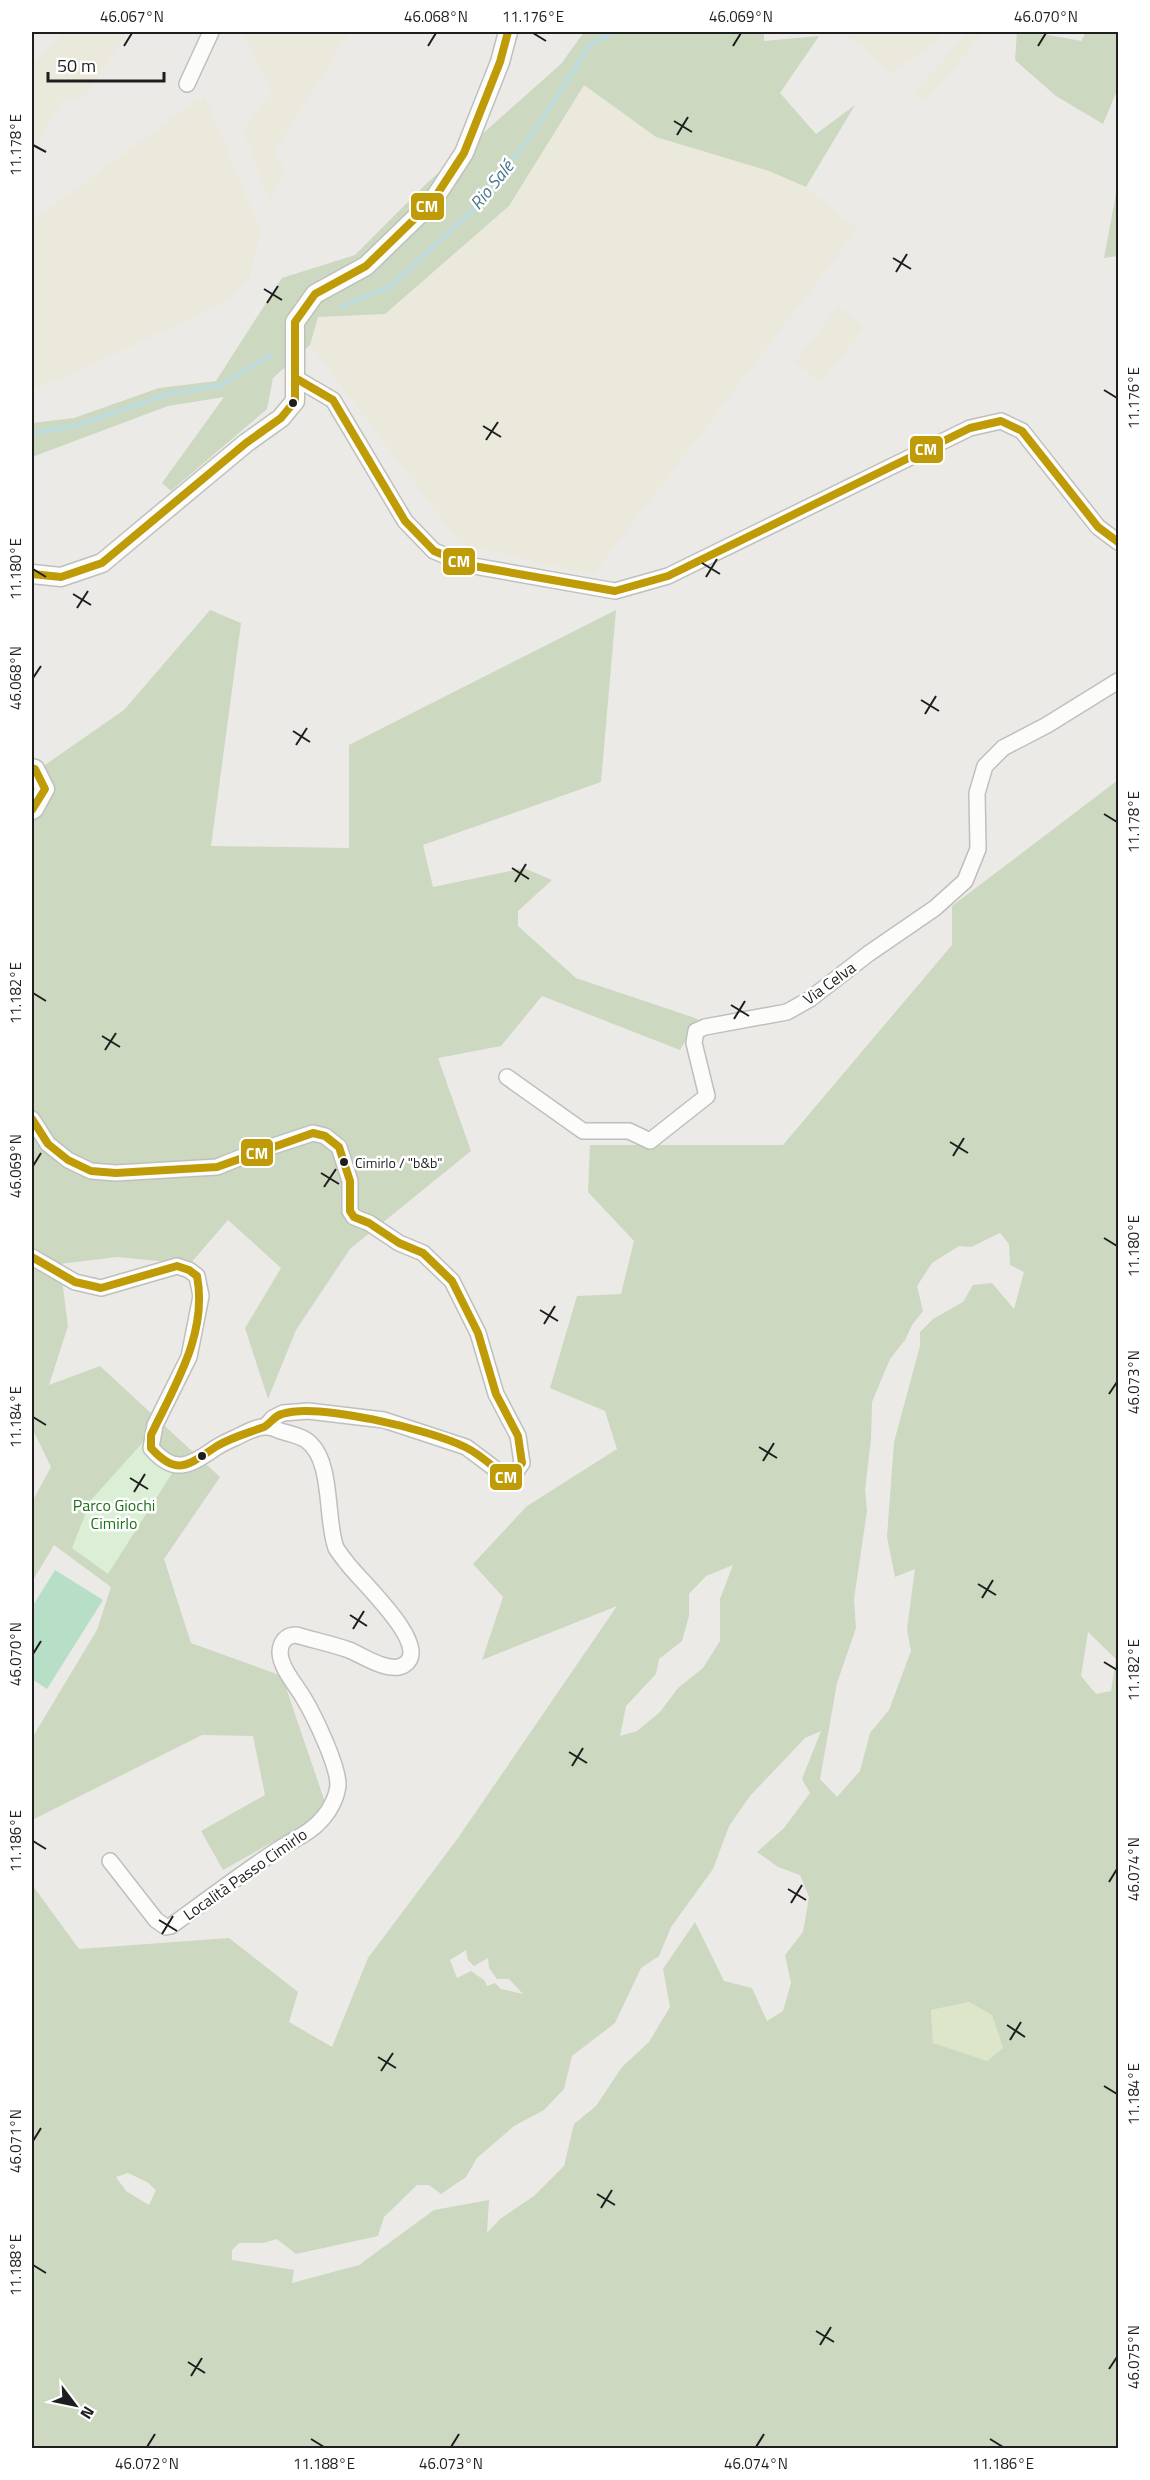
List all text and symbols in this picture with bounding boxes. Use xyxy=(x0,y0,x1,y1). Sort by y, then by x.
text: 46.067°N xyxy=(100,5,164,28)
text: 46.068°N xyxy=(404,5,468,28)
text: 11.176°E xyxy=(502,5,564,28)
text: 46.069°N xyxy=(709,5,773,28)
text: 46.070°N xyxy=(1014,5,1078,28)
scale bar xyxy=(48,45,164,83)
text: 50 m xyxy=(57,52,96,79)
text: 11.178°E xyxy=(4,114,27,176)
water label: Rio Salé xyxy=(463,153,521,215)
line badge: CM xyxy=(410,192,445,221)
text: CM xyxy=(416,194,438,218)
text: 11.176°E xyxy=(1122,367,1145,429)
unlabelled marker xyxy=(287,397,299,409)
line badge: CM xyxy=(909,435,944,464)
text: CM xyxy=(915,437,937,461)
text: 11.180°E xyxy=(4,538,27,600)
line badge: CM xyxy=(442,547,476,576)
text: CM xyxy=(448,549,470,573)
text: 46.068°N xyxy=(4,646,27,710)
text: 11.178°E xyxy=(1122,791,1145,853)
street label: Via Celva xyxy=(798,956,860,1010)
text: 11.182°E xyxy=(4,962,27,1024)
text: 46.069°N xyxy=(4,1134,27,1198)
line badge: CM xyxy=(240,1138,274,1167)
text: CM xyxy=(246,1141,268,1165)
place label: Cimirlo / "b&b" xyxy=(355,1152,442,1173)
marker: Cimirlo / "b&b" xyxy=(338,1156,350,1168)
text: 11.180°E xyxy=(1122,1215,1145,1277)
text: 46.073°N xyxy=(1122,1350,1145,1414)
text: 11.184°E xyxy=(4,1386,27,1448)
unlabelled marker xyxy=(196,1450,208,1462)
line badge: CM xyxy=(489,1463,523,1491)
text: CM xyxy=(495,1465,517,1489)
park label: Parco Giochi Cimirlo xyxy=(73,1493,155,1535)
text: 46.070°N xyxy=(4,1622,27,1686)
text: 11.182°E xyxy=(1122,1639,1145,1701)
text: 11.186°E xyxy=(4,1810,27,1872)
street label: Località Passo Cimirlo xyxy=(178,1822,312,1926)
text: 46.074°N xyxy=(1122,1837,1145,1901)
text: 11.184°E xyxy=(1122,2063,1145,2125)
text: 46.071°N xyxy=(4,2109,27,2173)
text: 11.188°E xyxy=(4,2234,27,2296)
text: 46.075°N xyxy=(1122,2325,1145,2389)
north arrow xyxy=(45,2375,105,2435)
text: N xyxy=(75,2402,101,2424)
text: 46.072°N xyxy=(115,2452,179,2475)
text: 11.188°E xyxy=(293,2452,355,2475)
text: 46.073°N xyxy=(419,2452,483,2475)
text: 46.074°N xyxy=(724,2452,788,2475)
text: 11.186°E xyxy=(972,2452,1034,2475)

